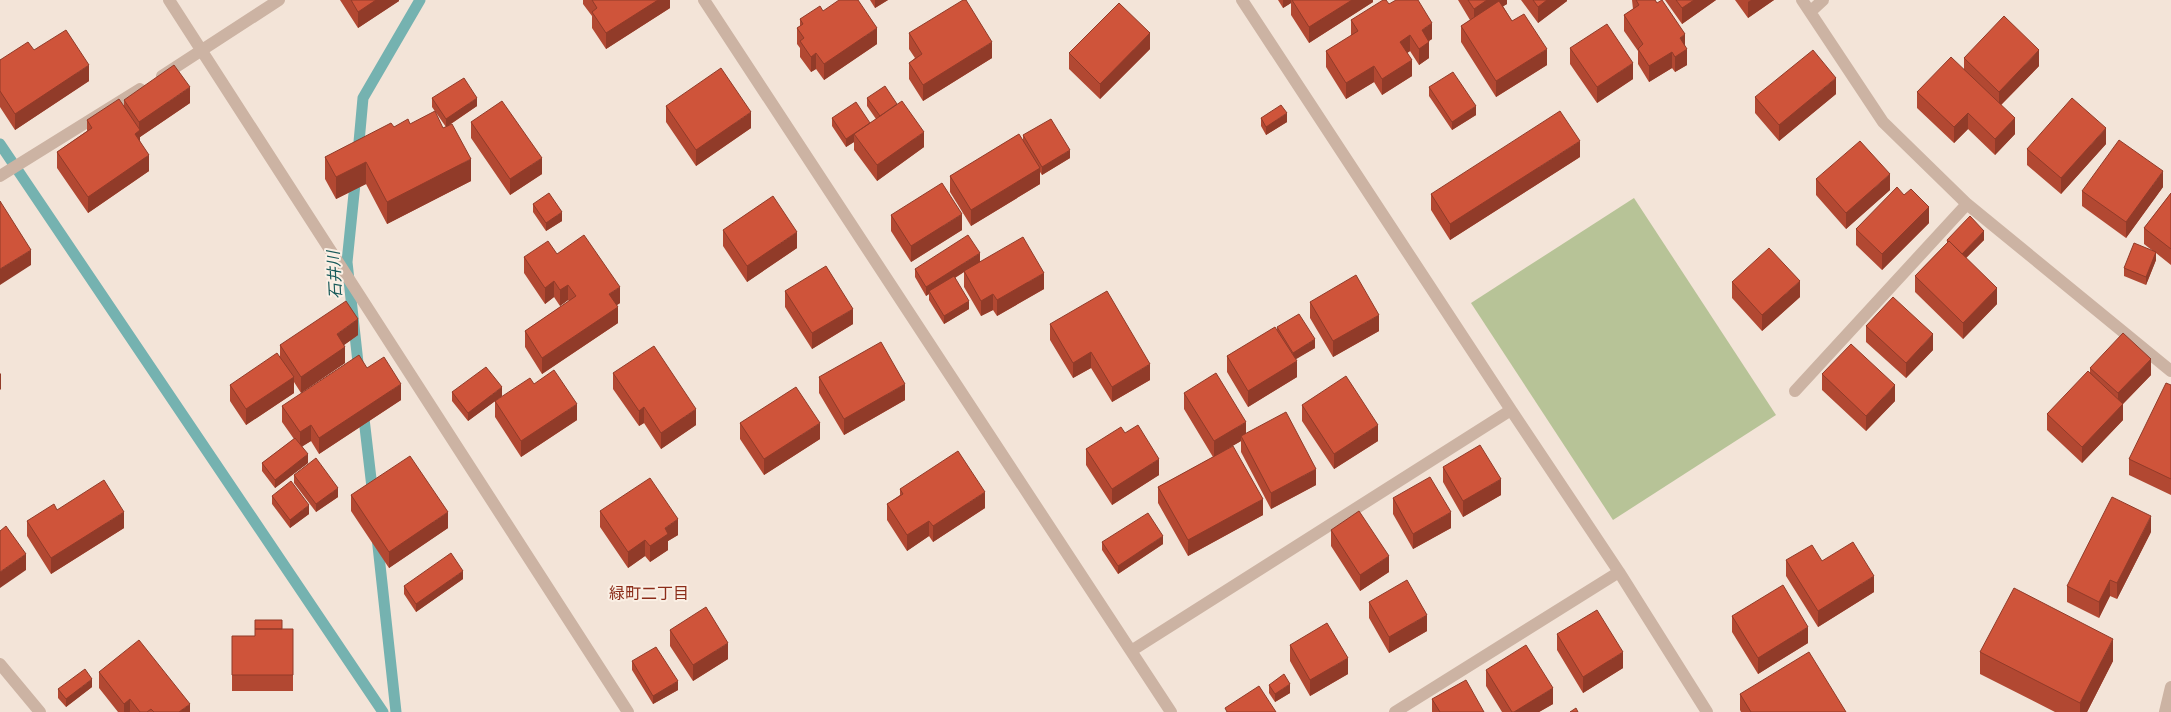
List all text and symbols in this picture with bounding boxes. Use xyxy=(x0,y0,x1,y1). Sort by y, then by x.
water label: 石井川 xyxy=(324,249,345,299)
district label: 緑町二丁目 xyxy=(609,584,689,603)

